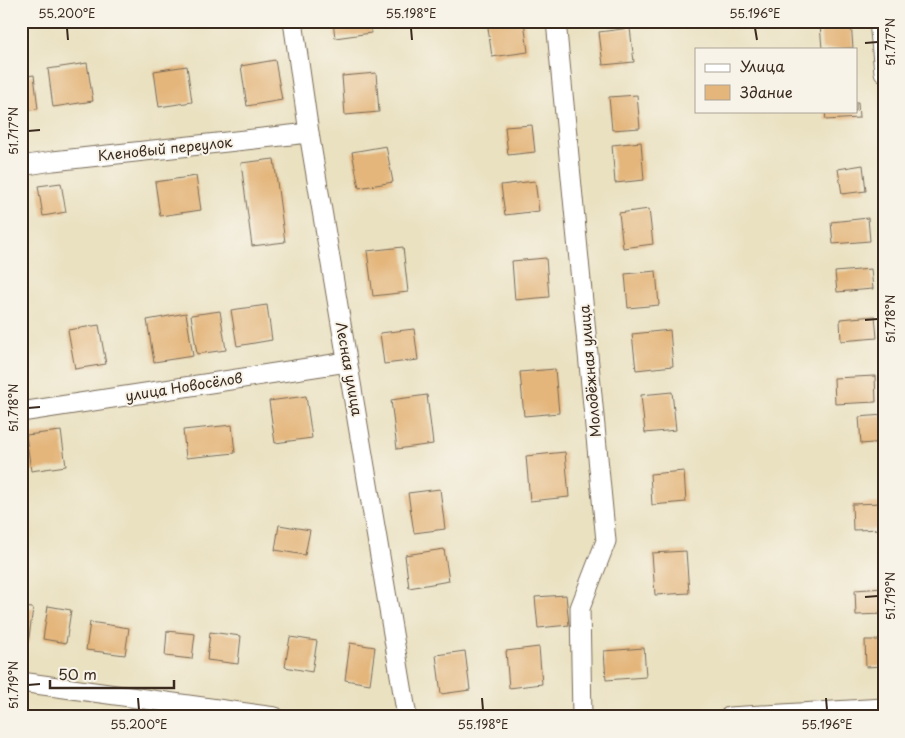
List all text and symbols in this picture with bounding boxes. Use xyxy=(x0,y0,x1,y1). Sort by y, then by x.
text: 55.200°E xyxy=(38,4,96,22)
text: 55.198°E xyxy=(386,4,436,22)
text: 55.196°E xyxy=(729,4,781,22)
text: 51.717°N xyxy=(881,18,899,66)
legend xyxy=(695,48,858,112)
text: Улица xyxy=(740,54,785,77)
text: Здание xyxy=(740,80,793,103)
text: 51.717°N xyxy=(4,107,22,155)
street label: Кленовый переулок xyxy=(96,131,234,166)
text: 51.718°N xyxy=(881,295,899,343)
street label: Молодёжная улица xyxy=(573,304,606,438)
street label: Лесная улица xyxy=(331,320,368,418)
street label: улица Новосёлов xyxy=(124,367,244,406)
text: 51.718°N xyxy=(4,384,22,432)
text: 51.719°N xyxy=(881,572,899,620)
scale bar xyxy=(50,658,174,690)
text: 51.719°N xyxy=(4,661,22,709)
text: 50 m xyxy=(58,662,97,685)
text: 55.200°E xyxy=(110,715,168,733)
text: 55.198°E xyxy=(458,715,508,733)
text: 55.196°E xyxy=(801,715,853,733)

